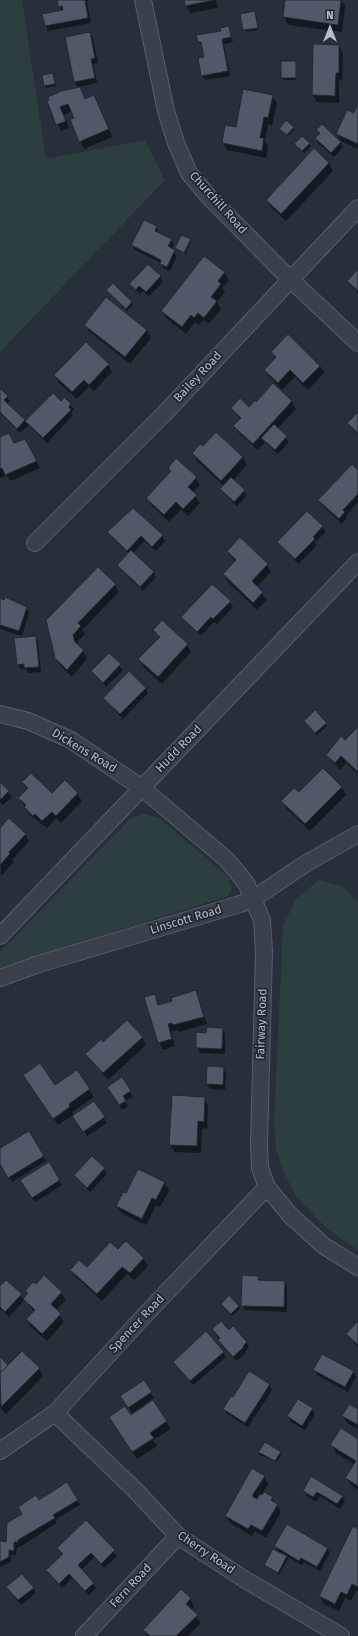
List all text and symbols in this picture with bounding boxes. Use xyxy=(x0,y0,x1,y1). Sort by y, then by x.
north arrow xyxy=(310,8,350,48)
text: N xyxy=(326,9,334,22)
street label: Churchill Road xyxy=(186,169,250,237)
street label: Bailey Road xyxy=(171,349,225,405)
street label: Hudd Road xyxy=(153,722,205,776)
street label: Dickens Road xyxy=(49,726,119,776)
street label: Linscott Road xyxy=(149,902,223,938)
street label: Fairway Road xyxy=(254,988,270,1060)
street label: Spencer Road xyxy=(106,1292,168,1356)
street label: Cherry Road xyxy=(175,1529,237,1577)
street label: Fern Road xyxy=(107,1561,155,1611)

